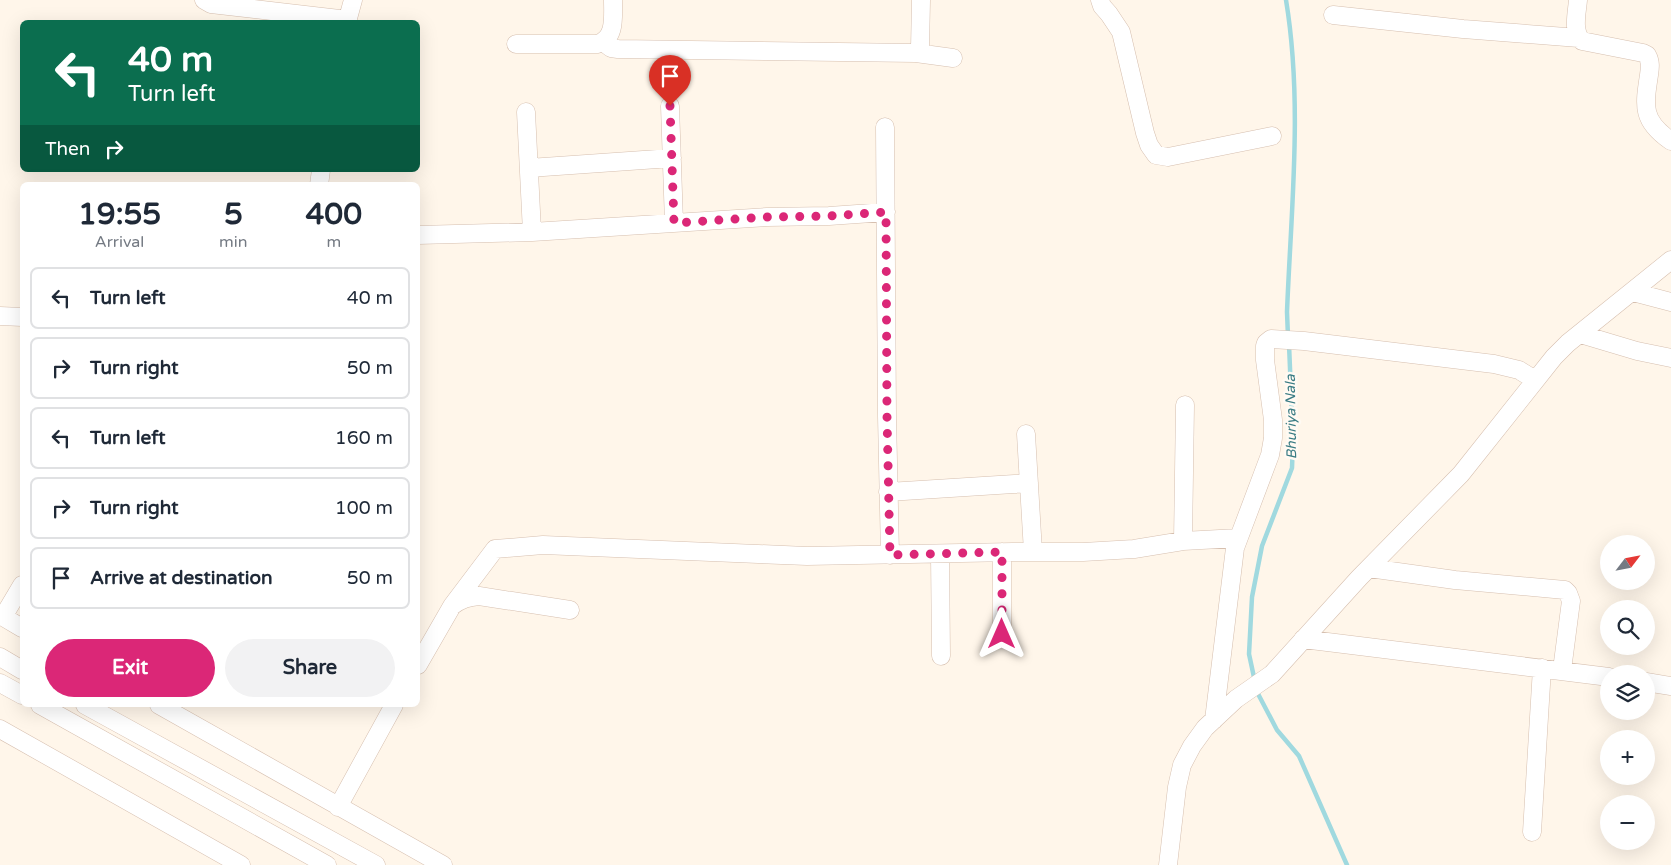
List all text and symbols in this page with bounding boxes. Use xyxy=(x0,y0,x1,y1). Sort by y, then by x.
text: 40 m xyxy=(128,39,213,81)
icon: left xyxy=(45,40,110,105)
pin xyxy=(649,55,691,106)
icon: arrive xyxy=(656,62,684,90)
text: Turn left xyxy=(128,81,216,107)
icon: right xyxy=(100,135,128,163)
text: Then xyxy=(45,138,90,160)
text: 19:55 xyxy=(78,196,161,233)
text: 5 xyxy=(224,196,243,233)
text: 400 xyxy=(306,196,362,233)
text: Arrival xyxy=(95,232,144,252)
text: min xyxy=(219,232,248,252)
text: m xyxy=(326,232,341,252)
icon: left xyxy=(47,284,75,312)
text: Turn left xyxy=(90,287,166,309)
text: 40 m xyxy=(347,287,393,309)
icon: right xyxy=(47,354,75,382)
text: Turn right xyxy=(90,357,178,379)
text: 50 m xyxy=(347,357,393,379)
water label: Bhuriya Nala xyxy=(1282,373,1300,460)
icon: left xyxy=(47,424,75,452)
text: Turn left xyxy=(90,427,166,449)
text: 160 m xyxy=(335,427,393,449)
icon: right xyxy=(47,494,75,522)
text: Turn right xyxy=(90,497,178,519)
text: 100 m xyxy=(335,497,393,519)
north arrow xyxy=(1600,535,1655,590)
map controls xyxy=(1600,535,1655,850)
icon: arrive xyxy=(47,564,75,592)
text: Arrive at destination xyxy=(90,567,273,589)
text: 50 m xyxy=(347,567,393,589)
button: search xyxy=(1600,600,1655,655)
position arrow xyxy=(975,607,1027,659)
button: Exit xyxy=(45,639,215,697)
button: Share xyxy=(225,639,395,697)
button: layers xyxy=(1600,665,1655,720)
button: + xyxy=(1600,730,1655,785)
button: − xyxy=(1600,795,1655,850)

